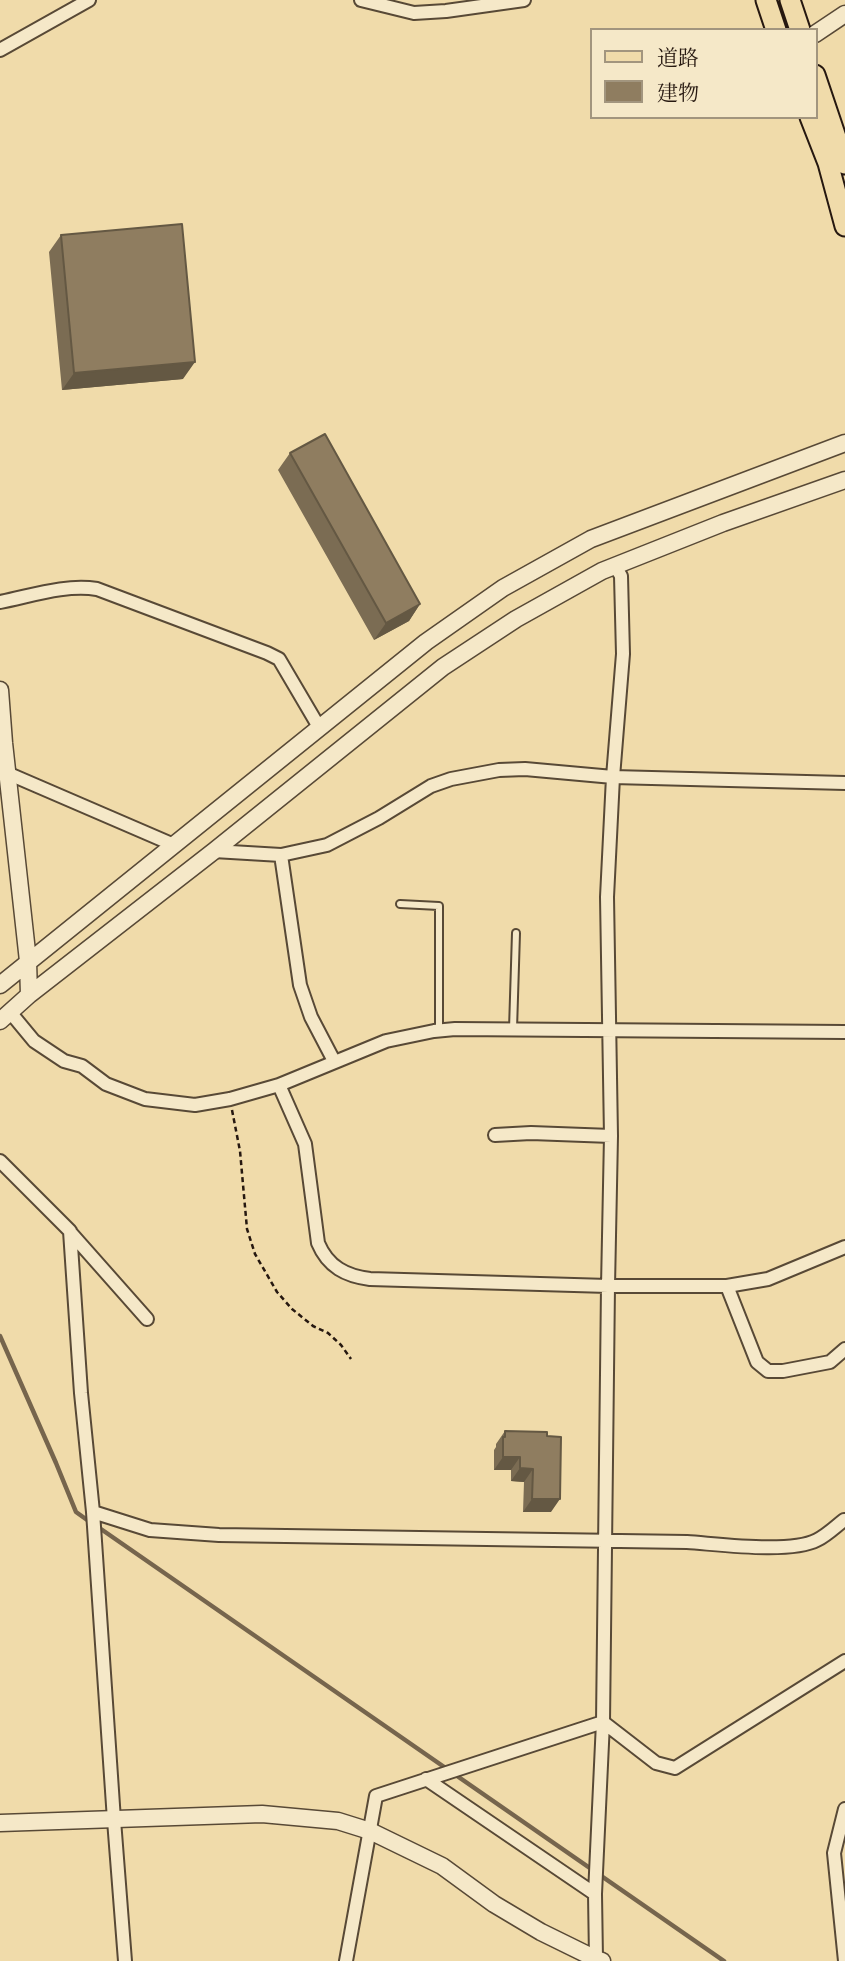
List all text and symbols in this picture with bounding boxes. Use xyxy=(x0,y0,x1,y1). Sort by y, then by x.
legend xyxy=(590,28,817,119)
text: 道路 xyxy=(657,45,699,72)
text: 建物 xyxy=(657,80,699,107)

